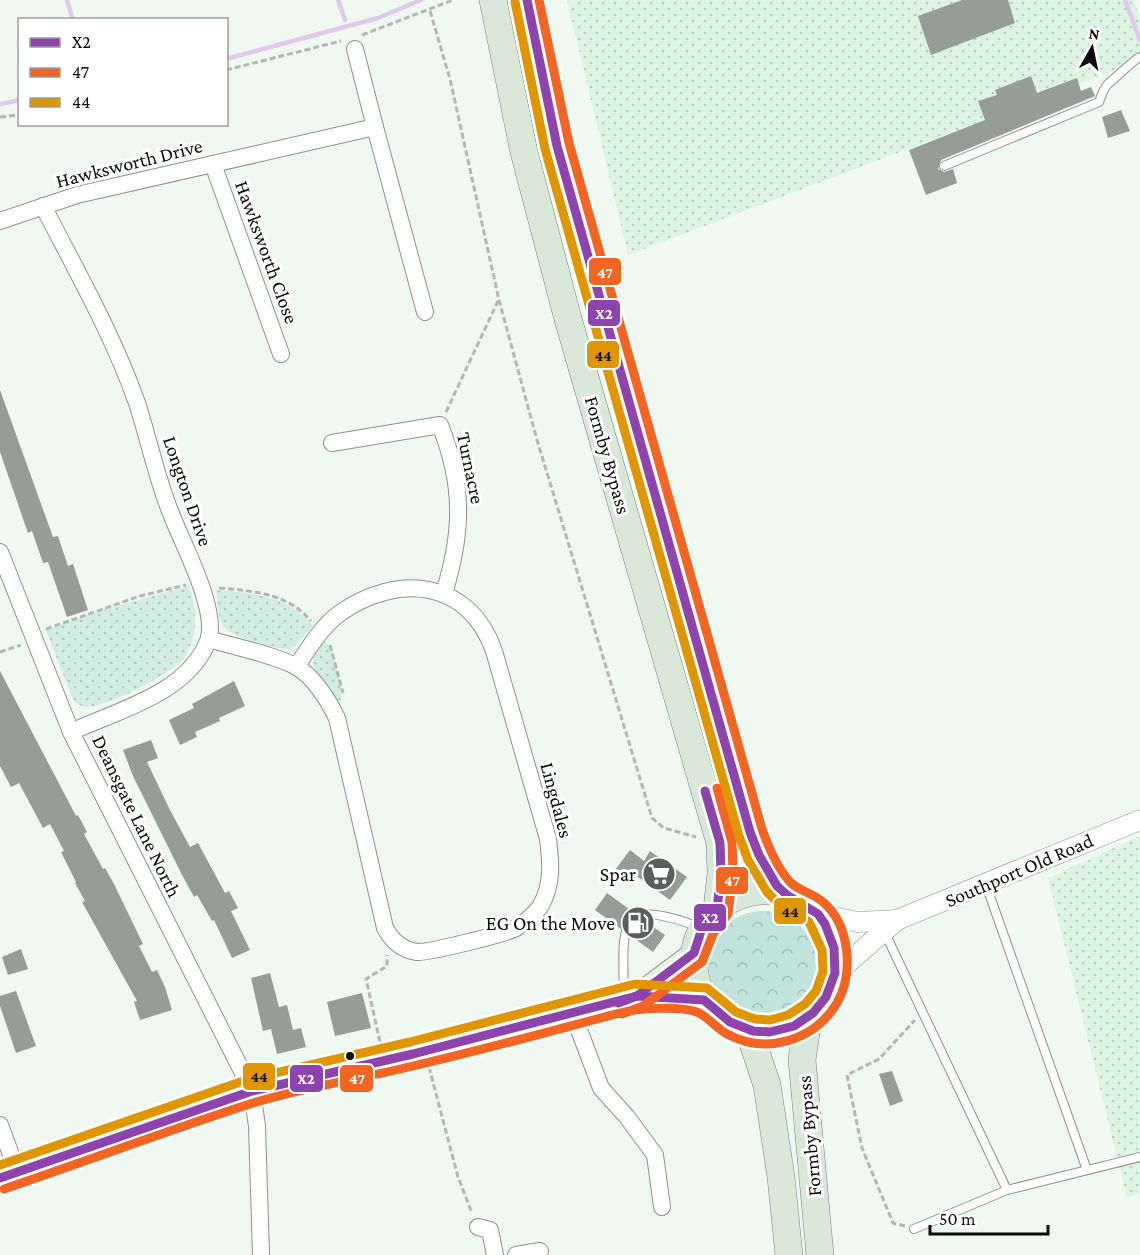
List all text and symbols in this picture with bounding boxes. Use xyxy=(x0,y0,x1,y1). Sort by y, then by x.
legend xyxy=(18,18,228,126)
north arrow xyxy=(1062,18,1122,78)
text: N xyxy=(1088,24,1101,43)
text: X2 xyxy=(72,32,91,52)
text: 47 xyxy=(72,62,89,82)
text: 44 xyxy=(72,92,90,112)
street label: Hawksworth Drive xyxy=(53,134,205,192)
street label: Hawksworth Close xyxy=(231,178,303,327)
line badge: 47 xyxy=(588,257,622,286)
text: 47 xyxy=(597,264,613,281)
line badge: X2 xyxy=(587,299,621,327)
text: X2 xyxy=(595,305,613,322)
line badge: 44 xyxy=(586,340,620,369)
text: 44 xyxy=(594,347,612,364)
street label: Formby Bypass xyxy=(580,394,635,517)
street label: Turnacre xyxy=(453,430,489,506)
street label: Longton Drive xyxy=(158,433,217,549)
street label: Deansgate Lane North xyxy=(87,731,186,901)
street label: Lingdales xyxy=(535,760,578,841)
street label: Southport Old Road xyxy=(942,829,1097,912)
supermarket icon: Spar xyxy=(641,856,677,892)
place label: Spar xyxy=(600,863,636,886)
line badge: 47 xyxy=(715,866,749,895)
text: 47 xyxy=(724,872,740,889)
line badge: 44 xyxy=(773,897,807,925)
line badge: X2 xyxy=(693,903,727,932)
text: 44 xyxy=(781,903,799,920)
fuel station icon: EG On the Move xyxy=(620,905,656,941)
text: X2 xyxy=(701,909,719,926)
place label: EG On the Move xyxy=(486,912,615,934)
unlabelled marker xyxy=(344,1050,356,1062)
line badge: 44 xyxy=(242,1062,276,1091)
line badge: X2 xyxy=(289,1064,324,1093)
line badge: 47 xyxy=(339,1064,374,1093)
text: 44 xyxy=(250,1068,268,1085)
text: X2 xyxy=(297,1070,315,1087)
text: 47 xyxy=(349,1070,365,1087)
street label: Formby Bypass xyxy=(793,1074,826,1197)
scale bar xyxy=(930,1198,1048,1236)
text: 50 m xyxy=(939,1209,976,1229)

